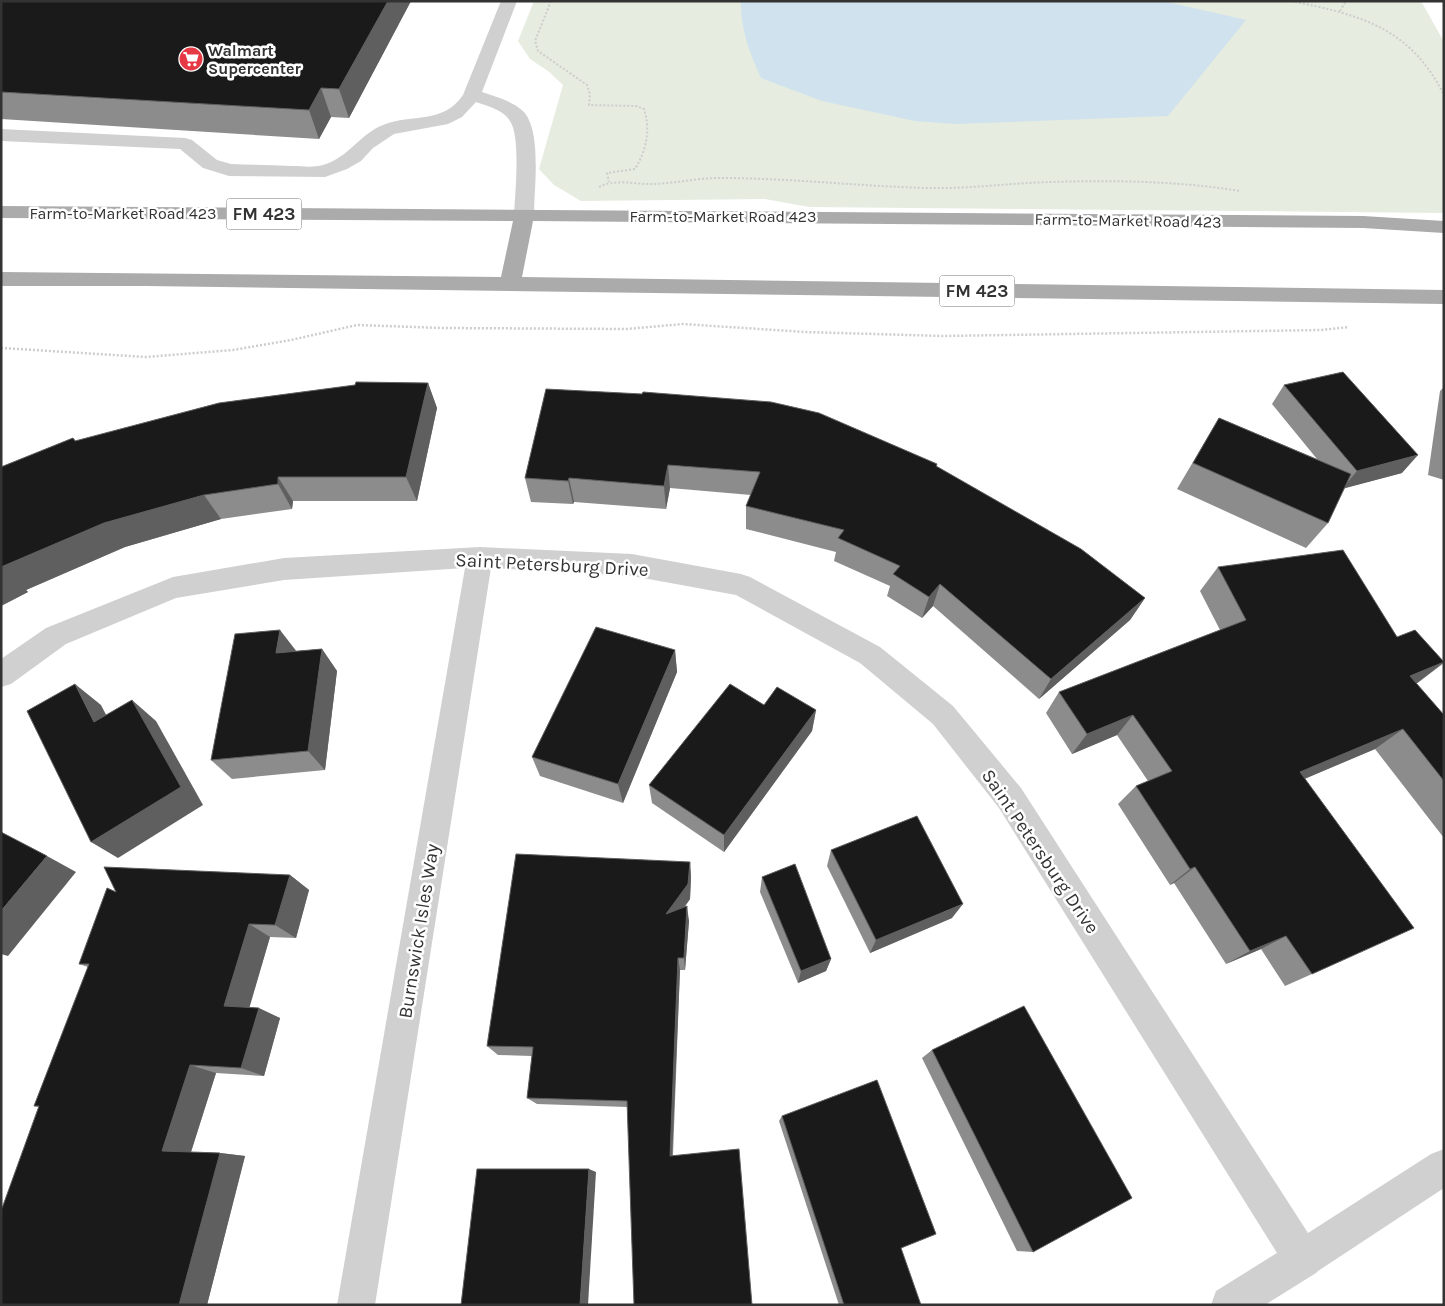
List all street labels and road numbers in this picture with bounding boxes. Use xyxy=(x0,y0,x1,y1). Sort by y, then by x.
road number: FM 423 xyxy=(226,198,302,230)
street label: Farm-to-Market Road 423 xyxy=(30,204,216,223)
street label: Farm-to-Market Road 423 xyxy=(630,207,816,226)
street label: Farm-to-Market Road 423 xyxy=(1034,209,1222,232)
road number: FM 423 xyxy=(940,276,1014,306)
street label: Saint Petersburg Drive xyxy=(455,549,649,581)
street label: Saint Petersburg Drive xyxy=(977,765,1103,938)
street label: Burnswick Isles Way xyxy=(394,842,444,1020)

